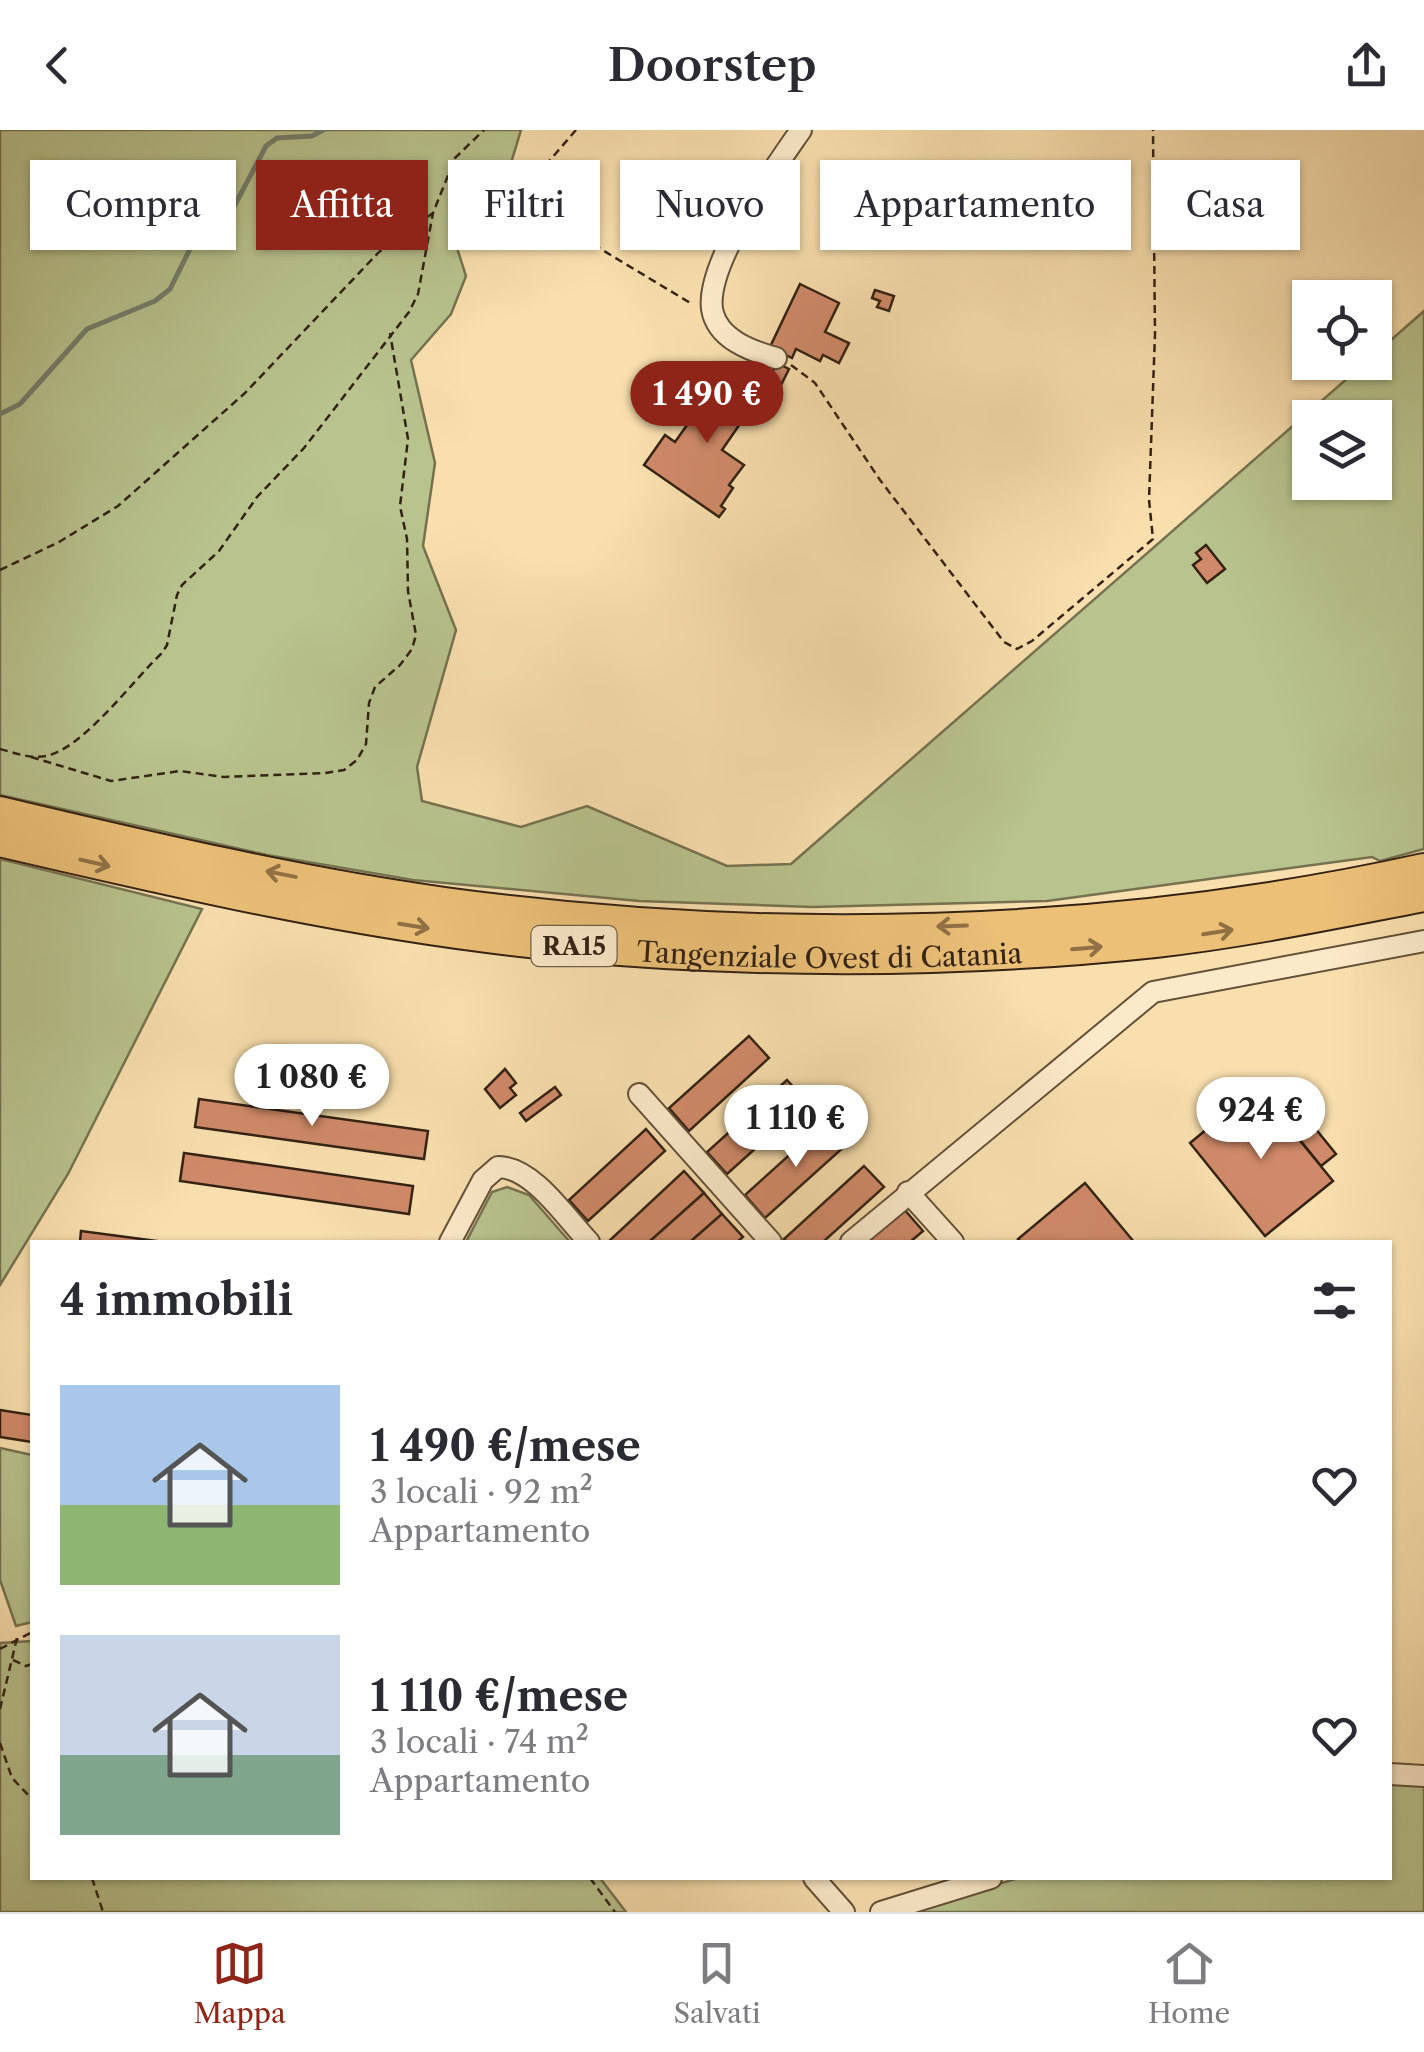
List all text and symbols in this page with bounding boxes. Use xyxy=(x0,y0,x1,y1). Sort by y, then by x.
text: Doorstep xyxy=(608,37,816,93)
icon: back xyxy=(30,38,85,93)
icon: share xyxy=(1339,38,1394,93)
chip: Compra xyxy=(30,160,236,250)
chip: Affitta xyxy=(256,160,428,250)
chip: Filtri xyxy=(448,160,600,250)
chip: Nuovo xyxy=(620,160,800,250)
chip: Appartamento xyxy=(820,160,1131,250)
chip: Casa xyxy=(1151,160,1300,250)
map controls xyxy=(1292,280,1392,500)
button: locate xyxy=(1292,280,1392,380)
pin: 1 490 € xyxy=(615,361,799,446)
text: 1 490 € xyxy=(652,374,762,413)
button: layers xyxy=(1292,400,1392,500)
one-way arrow xyxy=(78,855,110,873)
one-way arrow xyxy=(265,864,297,883)
one-way arrow xyxy=(397,917,429,936)
one-way arrow xyxy=(936,917,968,936)
one-way arrow xyxy=(1201,923,1233,941)
road number: RA15 xyxy=(532,926,616,966)
street label: Tangenziale Ovest di Catania xyxy=(636,934,1023,975)
one-way arrow xyxy=(1070,938,1102,957)
pin: 1 080 € xyxy=(220,1044,404,1129)
text: 1 080 € xyxy=(256,1057,368,1096)
pin: 924 € xyxy=(1191,1077,1331,1162)
pin: 1 110 € xyxy=(704,1085,888,1170)
text: 924 € xyxy=(1218,1090,1304,1129)
text: 1 110 € xyxy=(746,1098,846,1137)
icon: filters xyxy=(1307,1273,1362,1328)
text: 4 immobili xyxy=(60,1274,293,1326)
text: 1 490 €/mese xyxy=(370,1420,641,1472)
icon: home xyxy=(140,1425,260,1545)
icon: heart xyxy=(1307,1458,1362,1513)
text: 3 locali · 92 m² xyxy=(370,1472,593,1511)
text: Appartamento xyxy=(370,1511,590,1550)
text: 1 110 €/mese xyxy=(370,1670,628,1722)
icon: home xyxy=(140,1675,260,1795)
icon: heart xyxy=(1307,1708,1362,1763)
text: 3 locali · 74 m² xyxy=(370,1722,589,1761)
text: Appartamento xyxy=(370,1761,590,1800)
tab: Mappa xyxy=(194,1936,286,2030)
tab: Salvati xyxy=(673,1936,760,2030)
tab: Home xyxy=(1148,1936,1230,2030)

